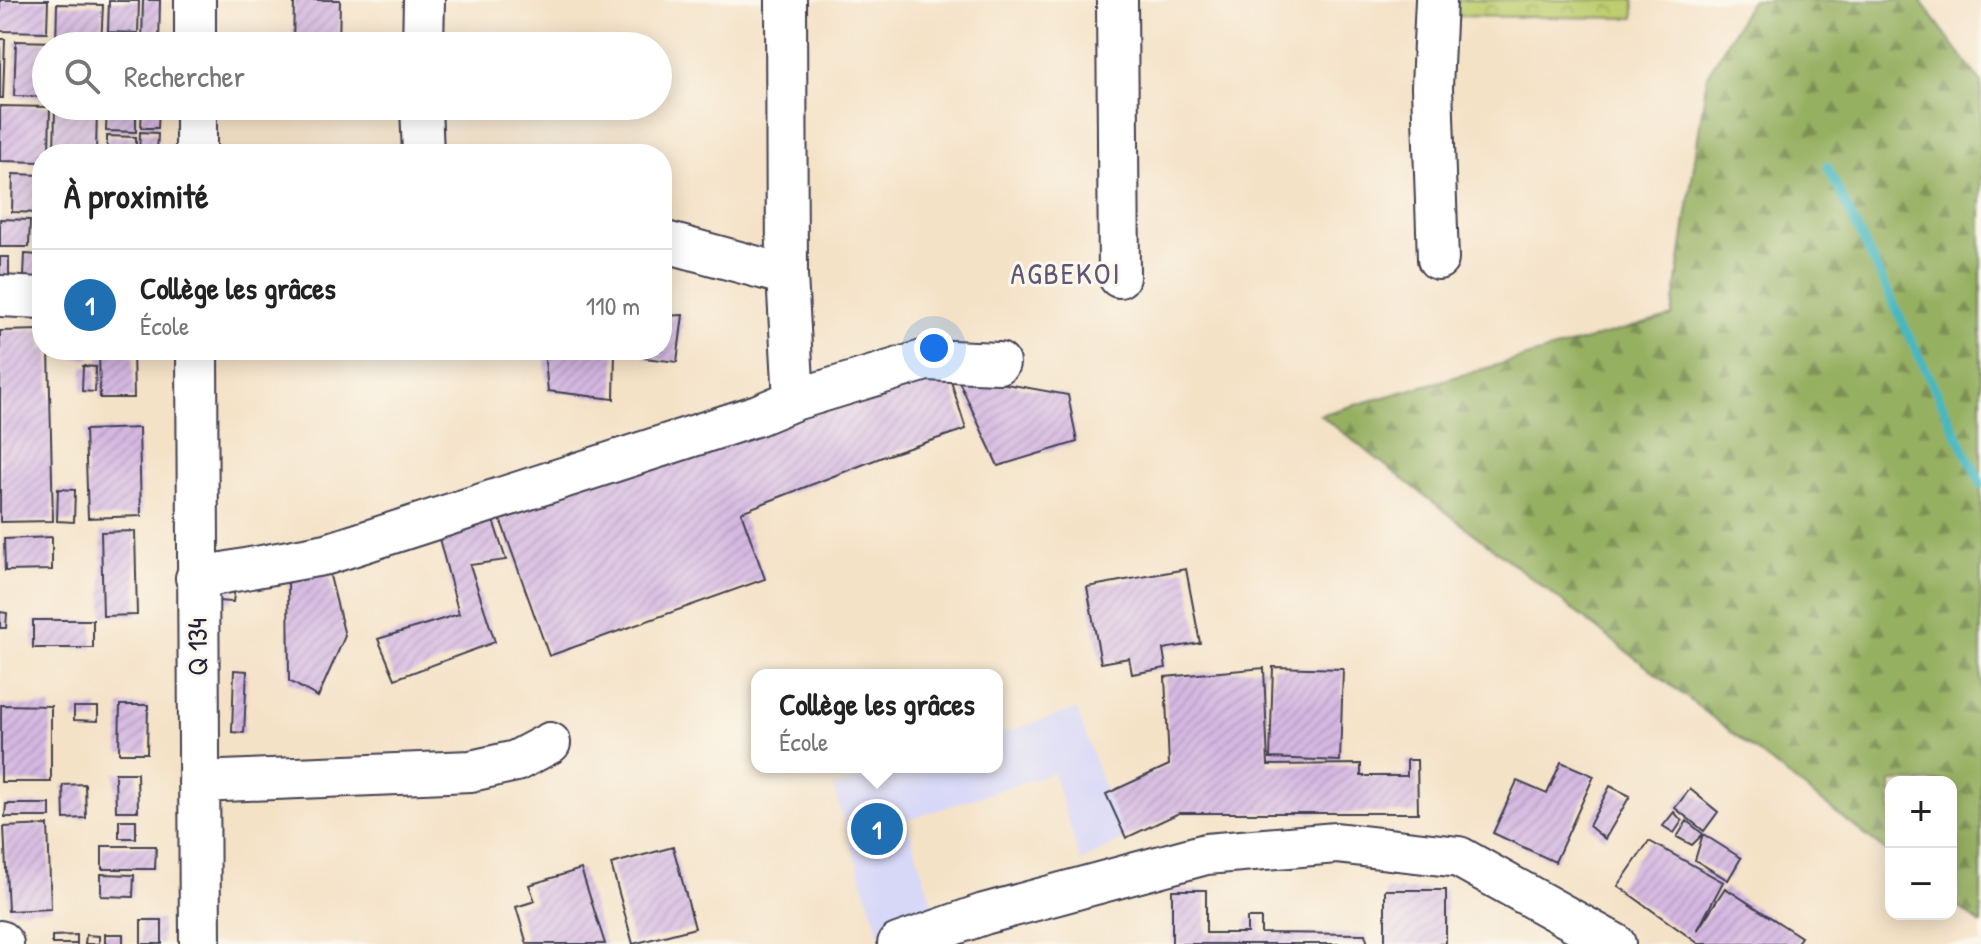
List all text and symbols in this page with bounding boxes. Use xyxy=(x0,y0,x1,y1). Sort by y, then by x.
search box xyxy=(32,32,672,120)
icon: search xyxy=(60,54,104,98)
text: Rechercher xyxy=(124,56,245,96)
text: À proximité xyxy=(64,173,209,219)
district label: AGBEKOI xyxy=(1011,253,1121,293)
text: Collège les grâces xyxy=(140,268,336,308)
text: 1 xyxy=(85,288,95,323)
text: 110 m xyxy=(586,288,640,323)
text: École xyxy=(140,308,189,343)
your location xyxy=(914,328,954,368)
street label: Q 134 xyxy=(177,618,217,676)
popup xyxy=(751,669,1003,773)
text: Collège les grâces xyxy=(779,684,975,724)
text: École xyxy=(779,724,828,759)
map controls xyxy=(1885,776,1957,920)
button: + xyxy=(1885,776,1957,848)
pin: 1 xyxy=(851,799,903,859)
button: − xyxy=(1885,848,1957,920)

